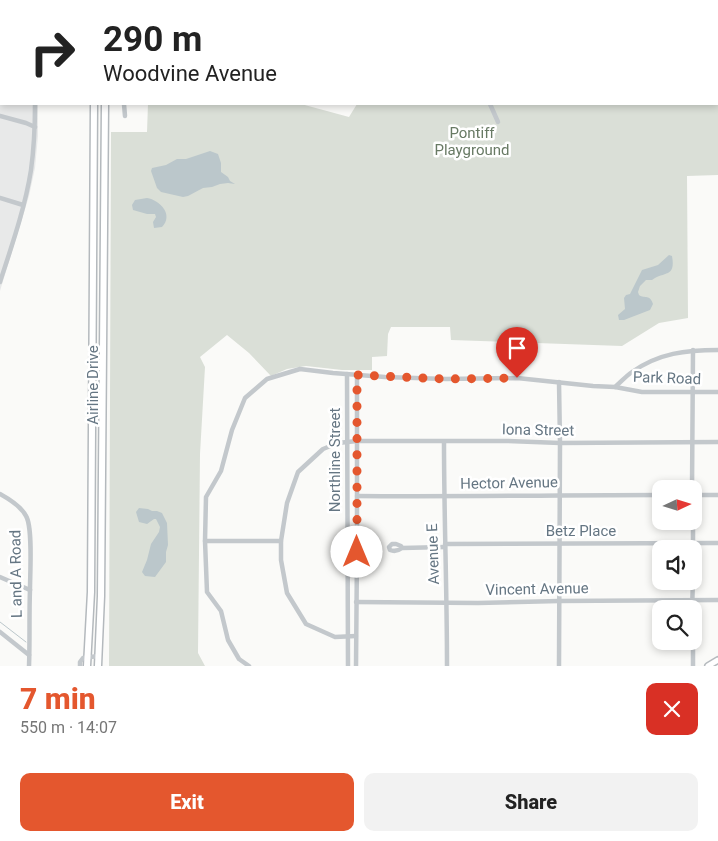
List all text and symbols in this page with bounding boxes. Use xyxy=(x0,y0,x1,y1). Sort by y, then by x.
text: 290 m xyxy=(103,19,202,60)
icon: right xyxy=(20,20,85,85)
text: Woodvine Avenue xyxy=(103,61,277,86)
park label: Pontiff Playground xyxy=(434,124,510,159)
pin xyxy=(496,327,538,378)
icon: arrive xyxy=(503,334,531,362)
street label: Airline Drive xyxy=(84,345,102,425)
street label: Park Road xyxy=(633,368,701,388)
street label: Northline Street xyxy=(326,408,344,512)
street label: Iona Street xyxy=(502,420,574,440)
street label: Hector Avenue xyxy=(460,473,558,493)
north arrow xyxy=(652,480,702,530)
map controls xyxy=(652,480,702,650)
street label: Betz Place xyxy=(546,522,616,540)
street label: Avenue E xyxy=(423,523,443,585)
position arrow xyxy=(330,525,382,577)
street label: L and A Road xyxy=(6,530,26,618)
button: sound xyxy=(652,540,702,590)
street label: Vincent Avenue xyxy=(485,579,589,599)
button: search xyxy=(652,600,702,650)
text: 7 min xyxy=(20,681,96,716)
button: close xyxy=(646,683,698,735)
text: 550 m · 14:07 xyxy=(20,718,117,737)
button: Exit xyxy=(20,773,354,831)
button: Share xyxy=(364,773,698,831)

